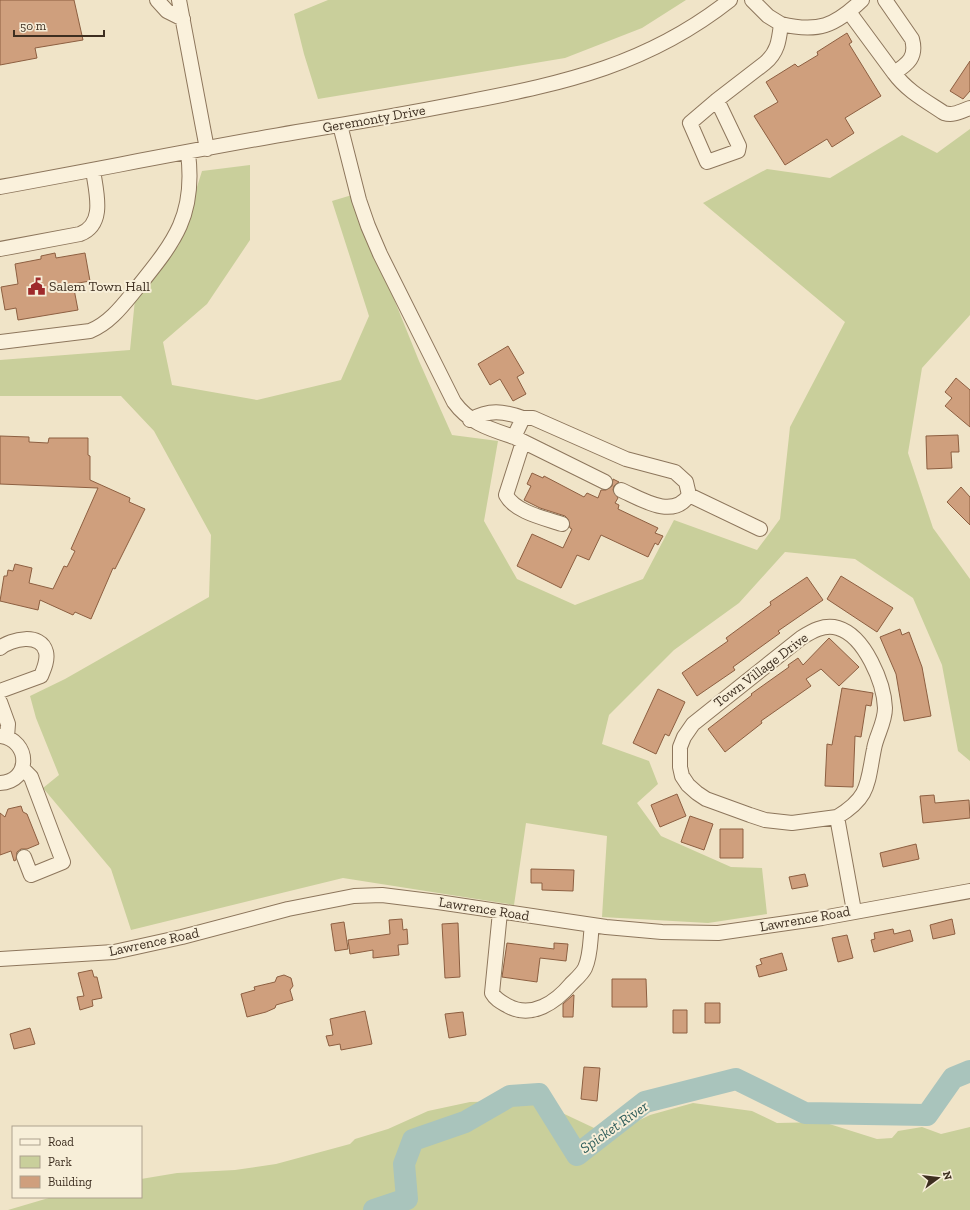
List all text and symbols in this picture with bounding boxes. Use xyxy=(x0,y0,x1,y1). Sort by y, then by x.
scale bar xyxy=(14,12,104,38)
text: 50 m xyxy=(20,19,47,33)
street label: Geremonty Drive xyxy=(321,102,427,136)
public building icon: Salem Town Hall xyxy=(26,276,46,296)
place label: Salem Town Hall xyxy=(49,278,150,295)
street label: Town Village Drive xyxy=(711,629,812,711)
street label: Lawrence Road xyxy=(437,893,531,925)
street label: Lawrence Road xyxy=(758,903,852,935)
street label: Lawrence Road xyxy=(107,924,201,960)
water label: Spicket River xyxy=(576,1096,652,1157)
legend xyxy=(12,1126,142,1198)
text: Road xyxy=(48,1135,74,1149)
text: Park xyxy=(48,1155,73,1169)
north arrow xyxy=(918,1158,958,1198)
text: N xyxy=(940,1170,955,1182)
text: Building xyxy=(48,1175,92,1189)

